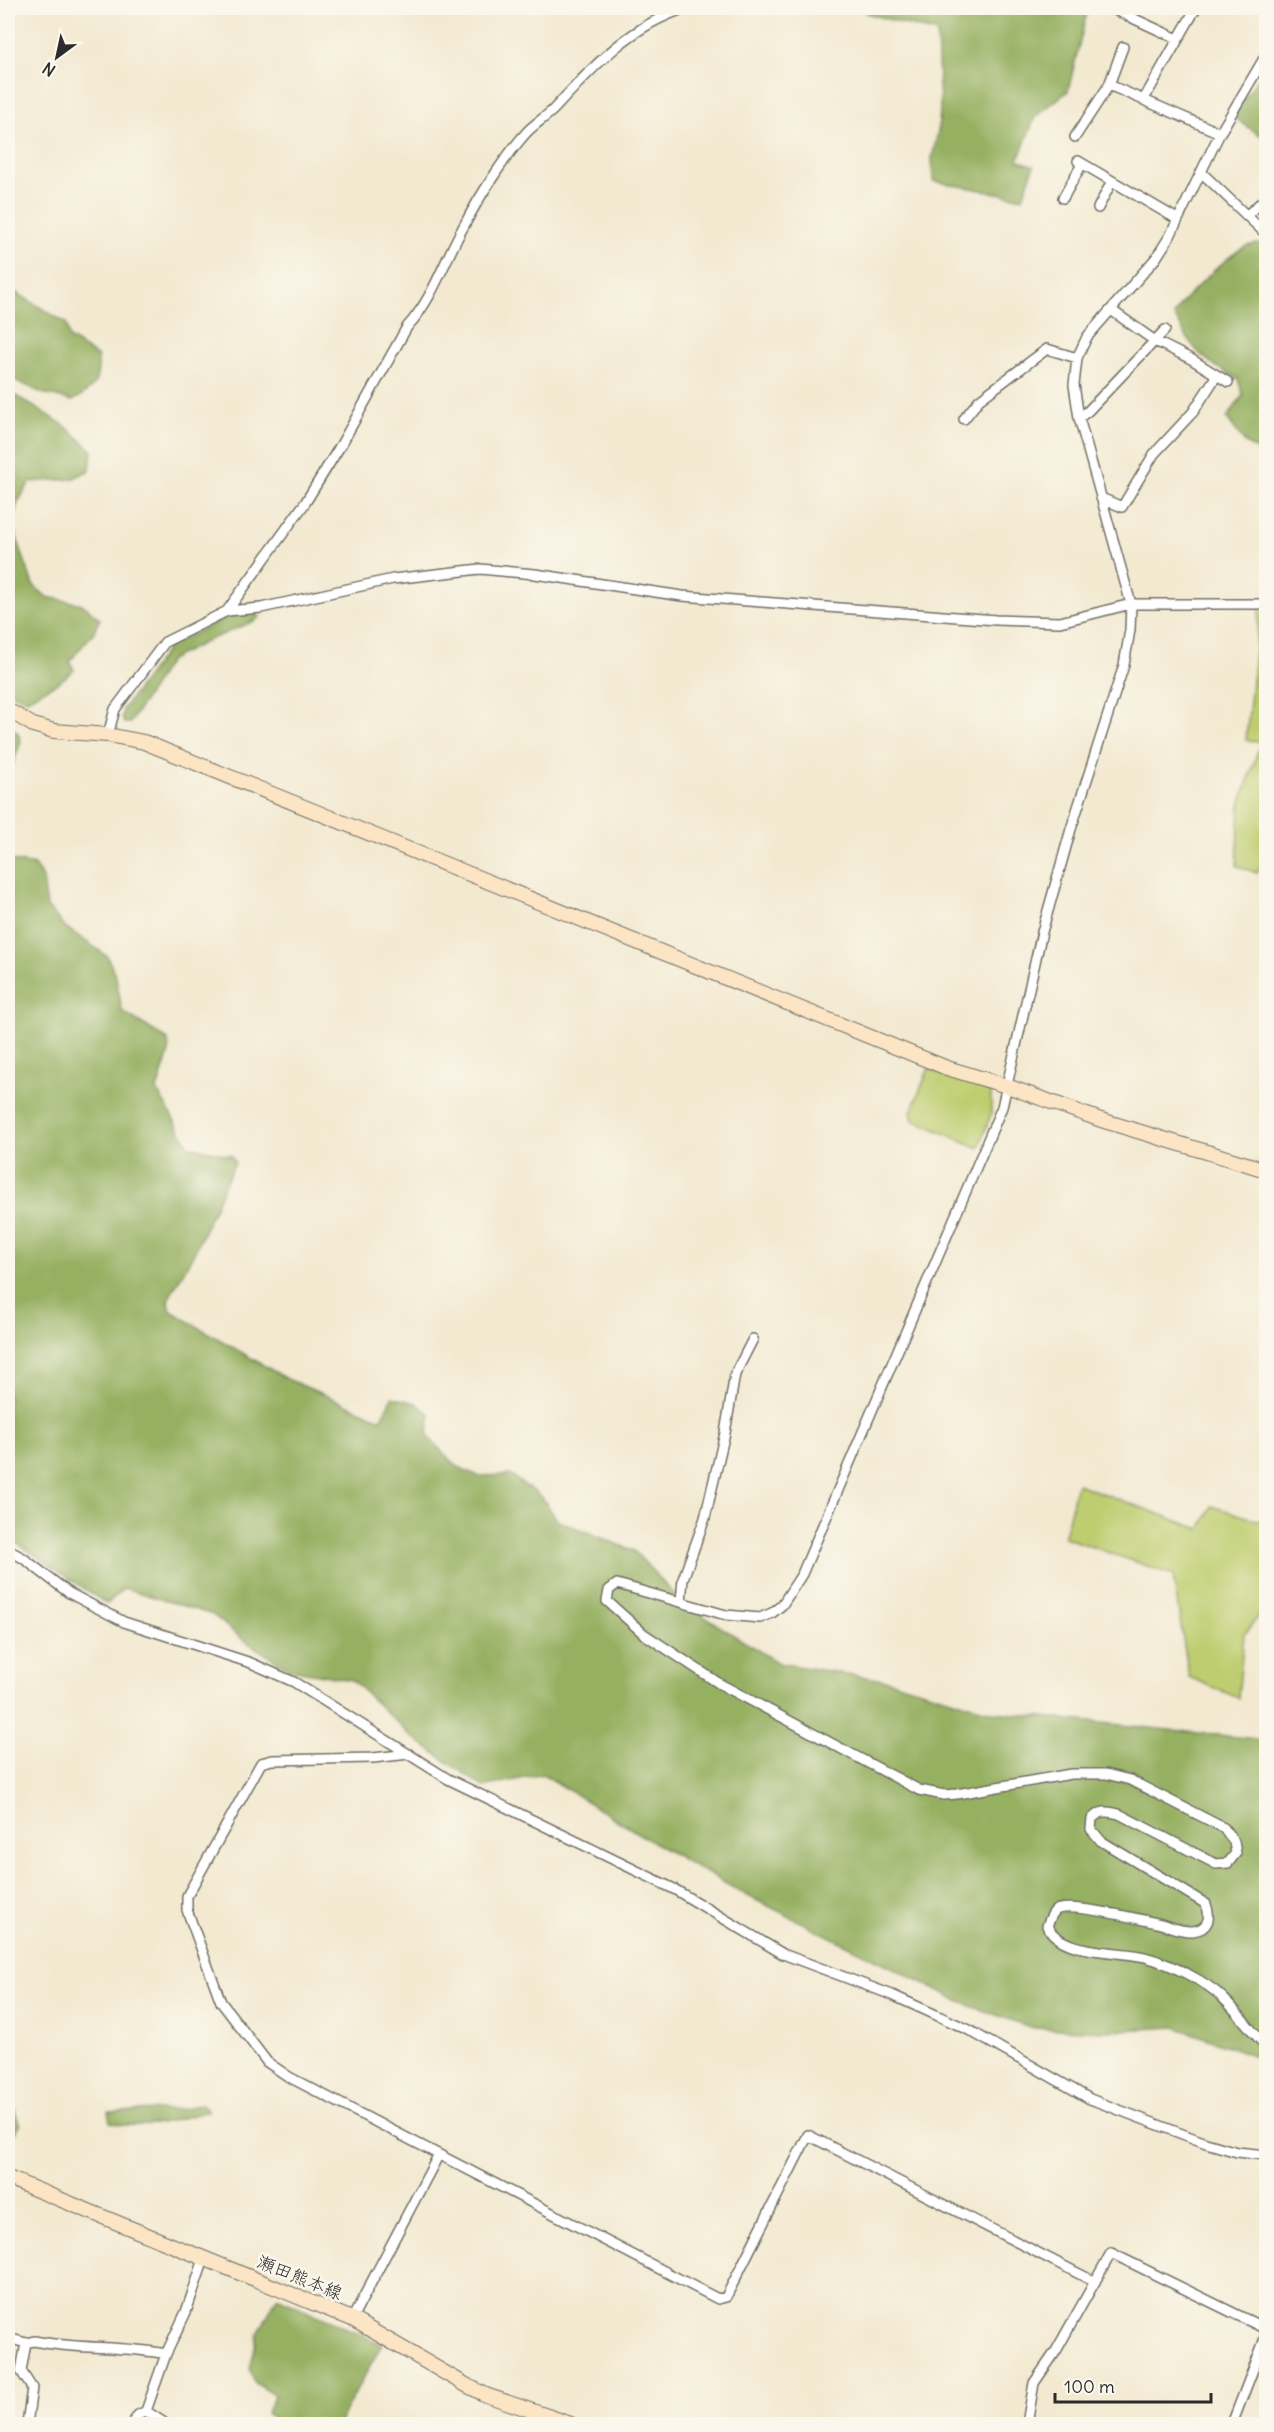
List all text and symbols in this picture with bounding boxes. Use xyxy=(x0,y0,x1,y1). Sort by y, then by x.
north arrow xyxy=(27,27,87,87)
text: N xyxy=(39,58,59,81)
street label: 瀬田熊本線 xyxy=(254,2249,346,2305)
scale bar xyxy=(1055,2366,1211,2404)
text: 100 m xyxy=(1064,2375,1115,2398)

